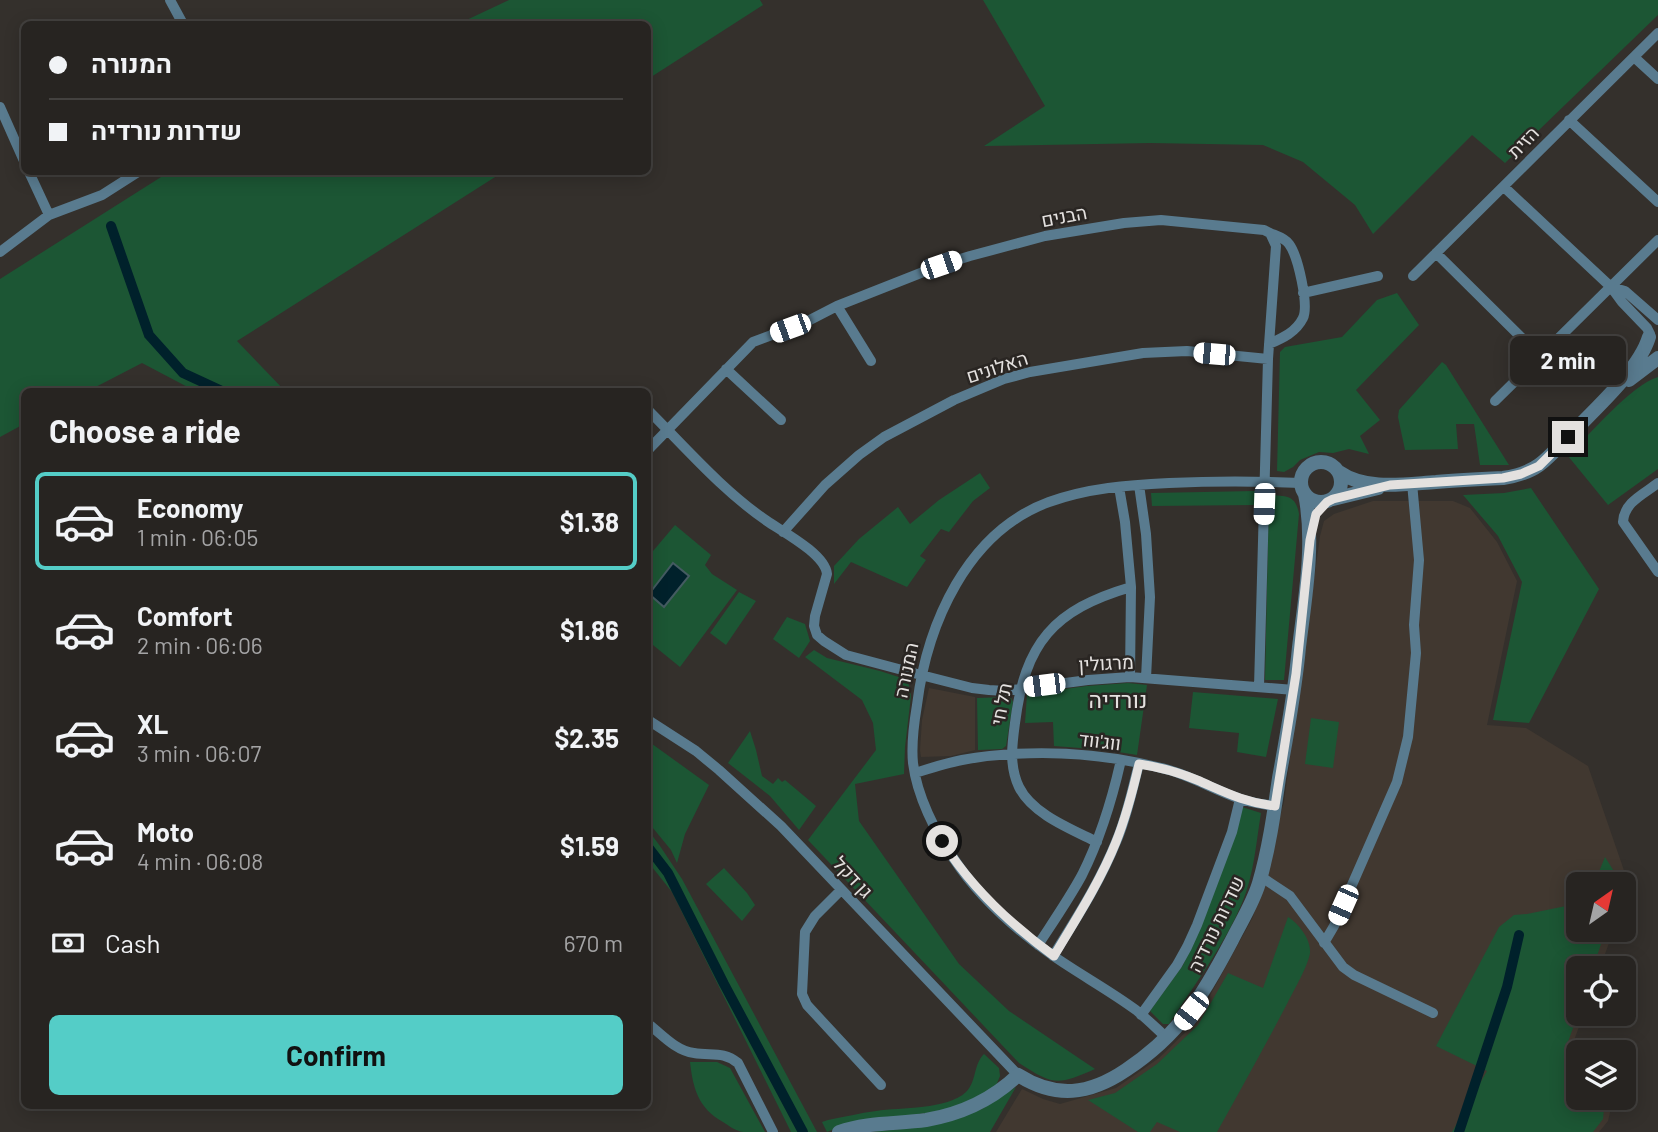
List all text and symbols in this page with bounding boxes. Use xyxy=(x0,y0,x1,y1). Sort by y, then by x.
text: המנורה xyxy=(91,47,172,78)
text: שדרות נורדיה xyxy=(91,114,242,145)
street label: הזית xyxy=(1502,121,1543,162)
street label: הבנים xyxy=(1039,200,1089,231)
car xyxy=(918,248,965,282)
car xyxy=(767,311,814,345)
callout: 2 min xyxy=(1510,336,1626,384)
car xyxy=(1193,342,1236,366)
street label: האלונים xyxy=(963,346,1031,387)
text: 2 min xyxy=(1540,346,1596,374)
text: Choose a ride xyxy=(49,411,241,449)
route end xyxy=(1552,421,1584,453)
car xyxy=(1253,483,1276,525)
icon: car xyxy=(53,490,116,553)
text: Economy xyxy=(137,492,243,523)
text: $1.38 xyxy=(560,506,619,537)
text: 1 min · 06:05 xyxy=(137,523,258,551)
icon: car xyxy=(53,598,116,661)
text: Comfort xyxy=(137,600,233,631)
text: $1.86 xyxy=(560,614,619,645)
text: 2 min · 06:06 xyxy=(137,631,263,659)
street label: המנורה xyxy=(888,640,923,700)
street label: מרגולין xyxy=(1078,650,1134,675)
car xyxy=(1022,672,1067,698)
street label: תל חי xyxy=(985,681,1016,727)
district label: נורדיה xyxy=(1089,685,1147,713)
icon: car xyxy=(53,706,116,769)
text: XL xyxy=(137,708,168,739)
text: $2.35 xyxy=(554,722,619,753)
street label: ווג'ווד xyxy=(1078,727,1122,754)
text: 3 min · 06:07 xyxy=(137,739,261,767)
icon: car xyxy=(53,814,116,877)
text: Moto xyxy=(137,816,194,847)
route start xyxy=(926,825,958,857)
text: $1.59 xyxy=(560,830,619,861)
text: 4 min · 06:08 xyxy=(137,847,263,875)
street label: גן דקל xyxy=(829,851,878,902)
street label: שדרות נורדיה xyxy=(1182,872,1249,976)
north arrow xyxy=(1566,872,1636,942)
map controls xyxy=(1566,872,1636,1110)
car xyxy=(1325,882,1362,928)
icon: cash xyxy=(49,924,87,962)
text: Cash xyxy=(105,927,160,958)
text: 670 m xyxy=(564,929,623,957)
button: locate xyxy=(1566,956,1636,1026)
car xyxy=(1170,988,1213,1034)
button: Confirm xyxy=(49,1015,623,1095)
button: layers xyxy=(1566,1040,1636,1110)

